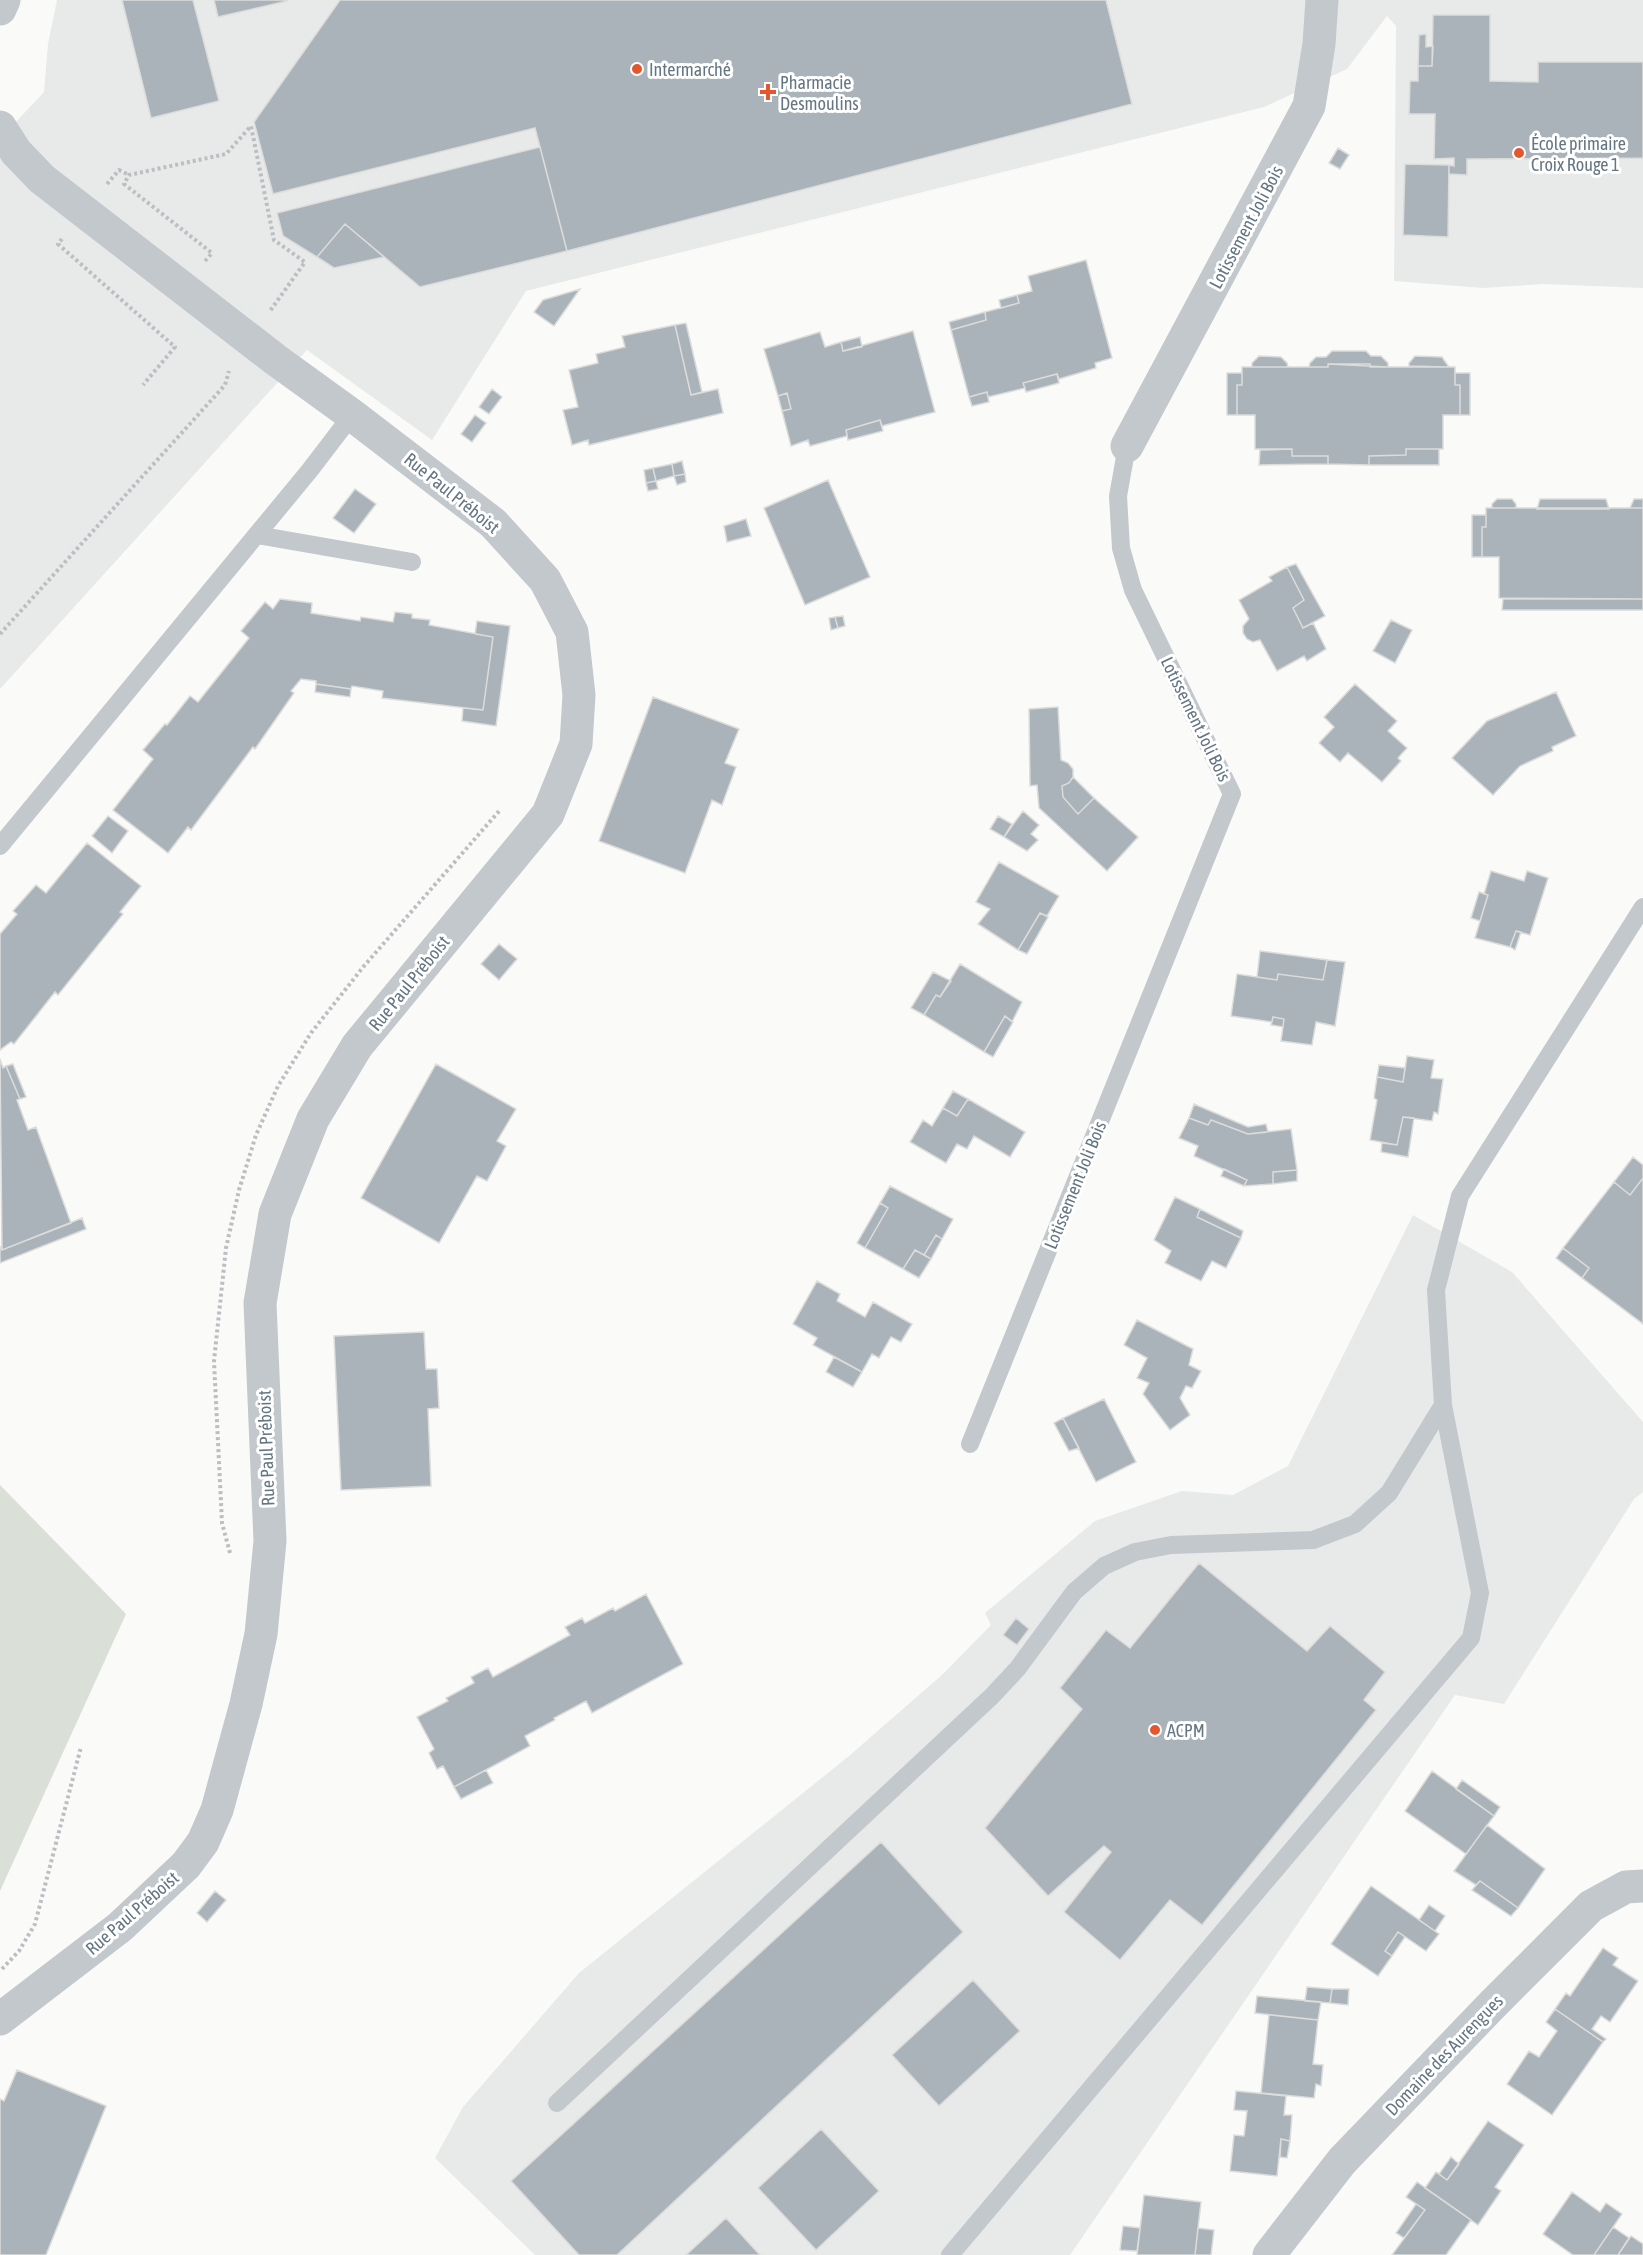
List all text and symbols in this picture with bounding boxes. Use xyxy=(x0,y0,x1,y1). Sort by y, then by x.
place label: Intermarché xyxy=(649,59,731,80)
marker: Intermarché xyxy=(630,62,644,76)
place label: Pharmacie Desmoulins xyxy=(780,72,859,114)
marker: Pharmacie Desmoulins xyxy=(761,85,775,99)
place label: École primaire Croix Rouge 1 xyxy=(1531,133,1626,175)
marker: École primaire Croix Rouge 1 xyxy=(1512,146,1526,160)
street label: Lotissement Joli Bois xyxy=(1205,162,1287,292)
street label: Rue Paul Préboist xyxy=(400,448,504,538)
street label: Lotissement Joli Bois xyxy=(1157,653,1235,785)
street label: Rue Paul Préboist xyxy=(364,931,454,1035)
street label: Lotissement Joli Bois xyxy=(1040,1118,1110,1252)
street label: Rue Paul Préboist xyxy=(253,1390,279,1506)
place label: ACPM xyxy=(1167,1720,1205,1741)
marker: ACPM xyxy=(1148,1723,1162,1737)
street label: Rue Paul Préboist xyxy=(81,1867,183,1959)
street label: Domaine des Aurengues xyxy=(1381,1990,1507,2120)

